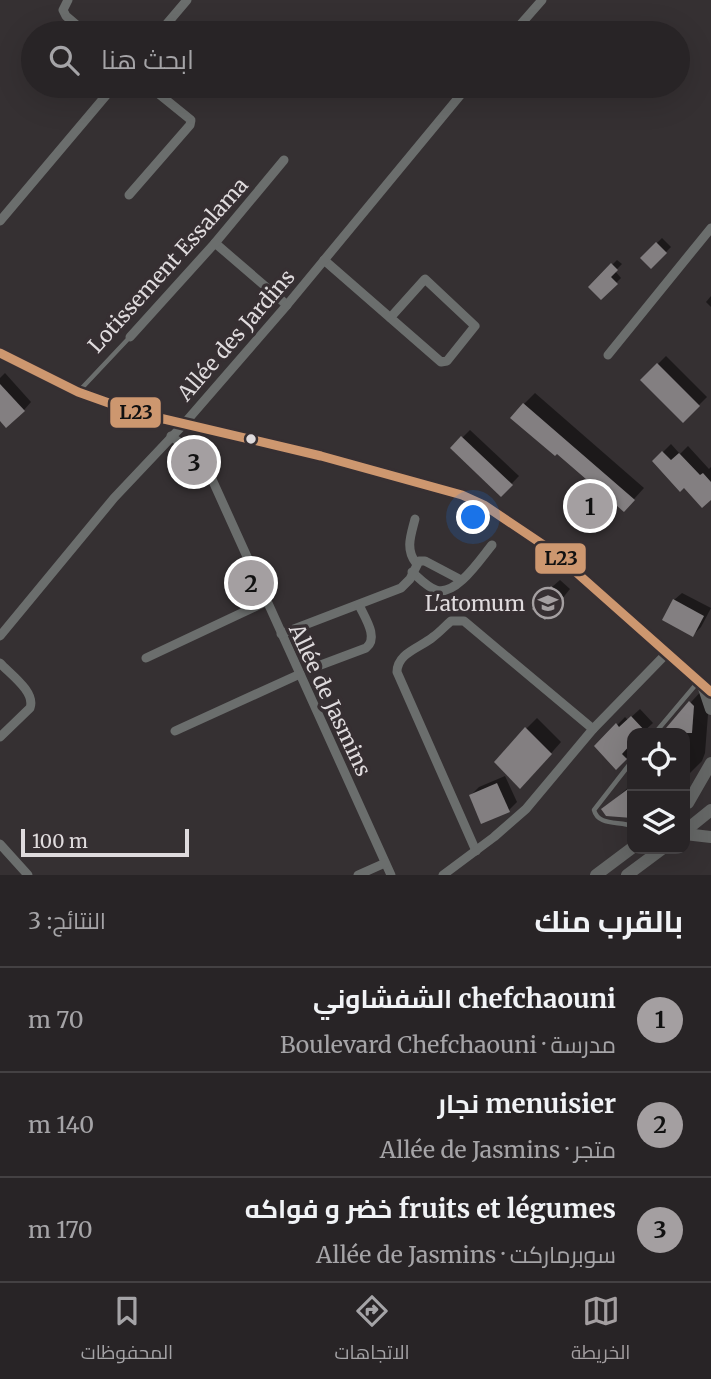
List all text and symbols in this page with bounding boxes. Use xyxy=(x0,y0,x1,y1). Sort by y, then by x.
search box xyxy=(21,21,690,98)
icon: search xyxy=(45,41,83,79)
text: ابحث هنا xyxy=(101,43,194,76)
street label: Lotissement Essalama xyxy=(82,172,254,358)
street label: Allée des Jardins xyxy=(171,264,301,407)
line badge: L23 xyxy=(109,396,162,429)
text: L23 xyxy=(119,400,153,424)
unlabelled marker xyxy=(244,432,258,446)
pin: 3 xyxy=(171,436,217,488)
pin: 1 xyxy=(567,480,613,532)
your location xyxy=(456,500,490,534)
line badge: L23 xyxy=(534,542,587,575)
text: L23 xyxy=(544,546,578,570)
pin: 2 xyxy=(228,557,274,609)
school or university icon: L'atomum xyxy=(531,586,565,620)
place label: L'atomum xyxy=(425,590,525,617)
street label: Allée de Jasmins xyxy=(283,619,377,780)
map controls xyxy=(627,728,690,854)
button: locate xyxy=(627,728,690,791)
button: layers xyxy=(627,791,690,854)
scale bar xyxy=(21,826,189,858)
text: 100 m xyxy=(32,829,88,853)
text: بالقرب منك xyxy=(534,902,683,940)
text: النتائج: 3 xyxy=(28,906,106,935)
text: chefchaouni الشفشاوني xyxy=(313,982,616,1015)
text: 70 m xyxy=(28,1005,84,1034)
text: 1 xyxy=(655,1005,665,1034)
text: مدرسة · Boulevard Chefchaouni xyxy=(280,1030,616,1059)
text: menuisier نجار xyxy=(438,1087,616,1120)
text: 140 m xyxy=(28,1110,94,1139)
text: 2 xyxy=(653,1110,667,1139)
text: متجر · Allée de Jasmins xyxy=(380,1135,616,1164)
text: fruits et légumes خضر و فواكه xyxy=(245,1192,616,1225)
text: 170 m xyxy=(28,1215,93,1244)
text: 3 xyxy=(653,1215,667,1244)
text: سوبرماركت · Allée de Jasmins xyxy=(316,1240,616,1269)
tab: المحفوظات xyxy=(81,1292,173,1370)
tab: الاتجاهات xyxy=(334,1292,410,1370)
tab: الخريطة xyxy=(571,1292,630,1370)

